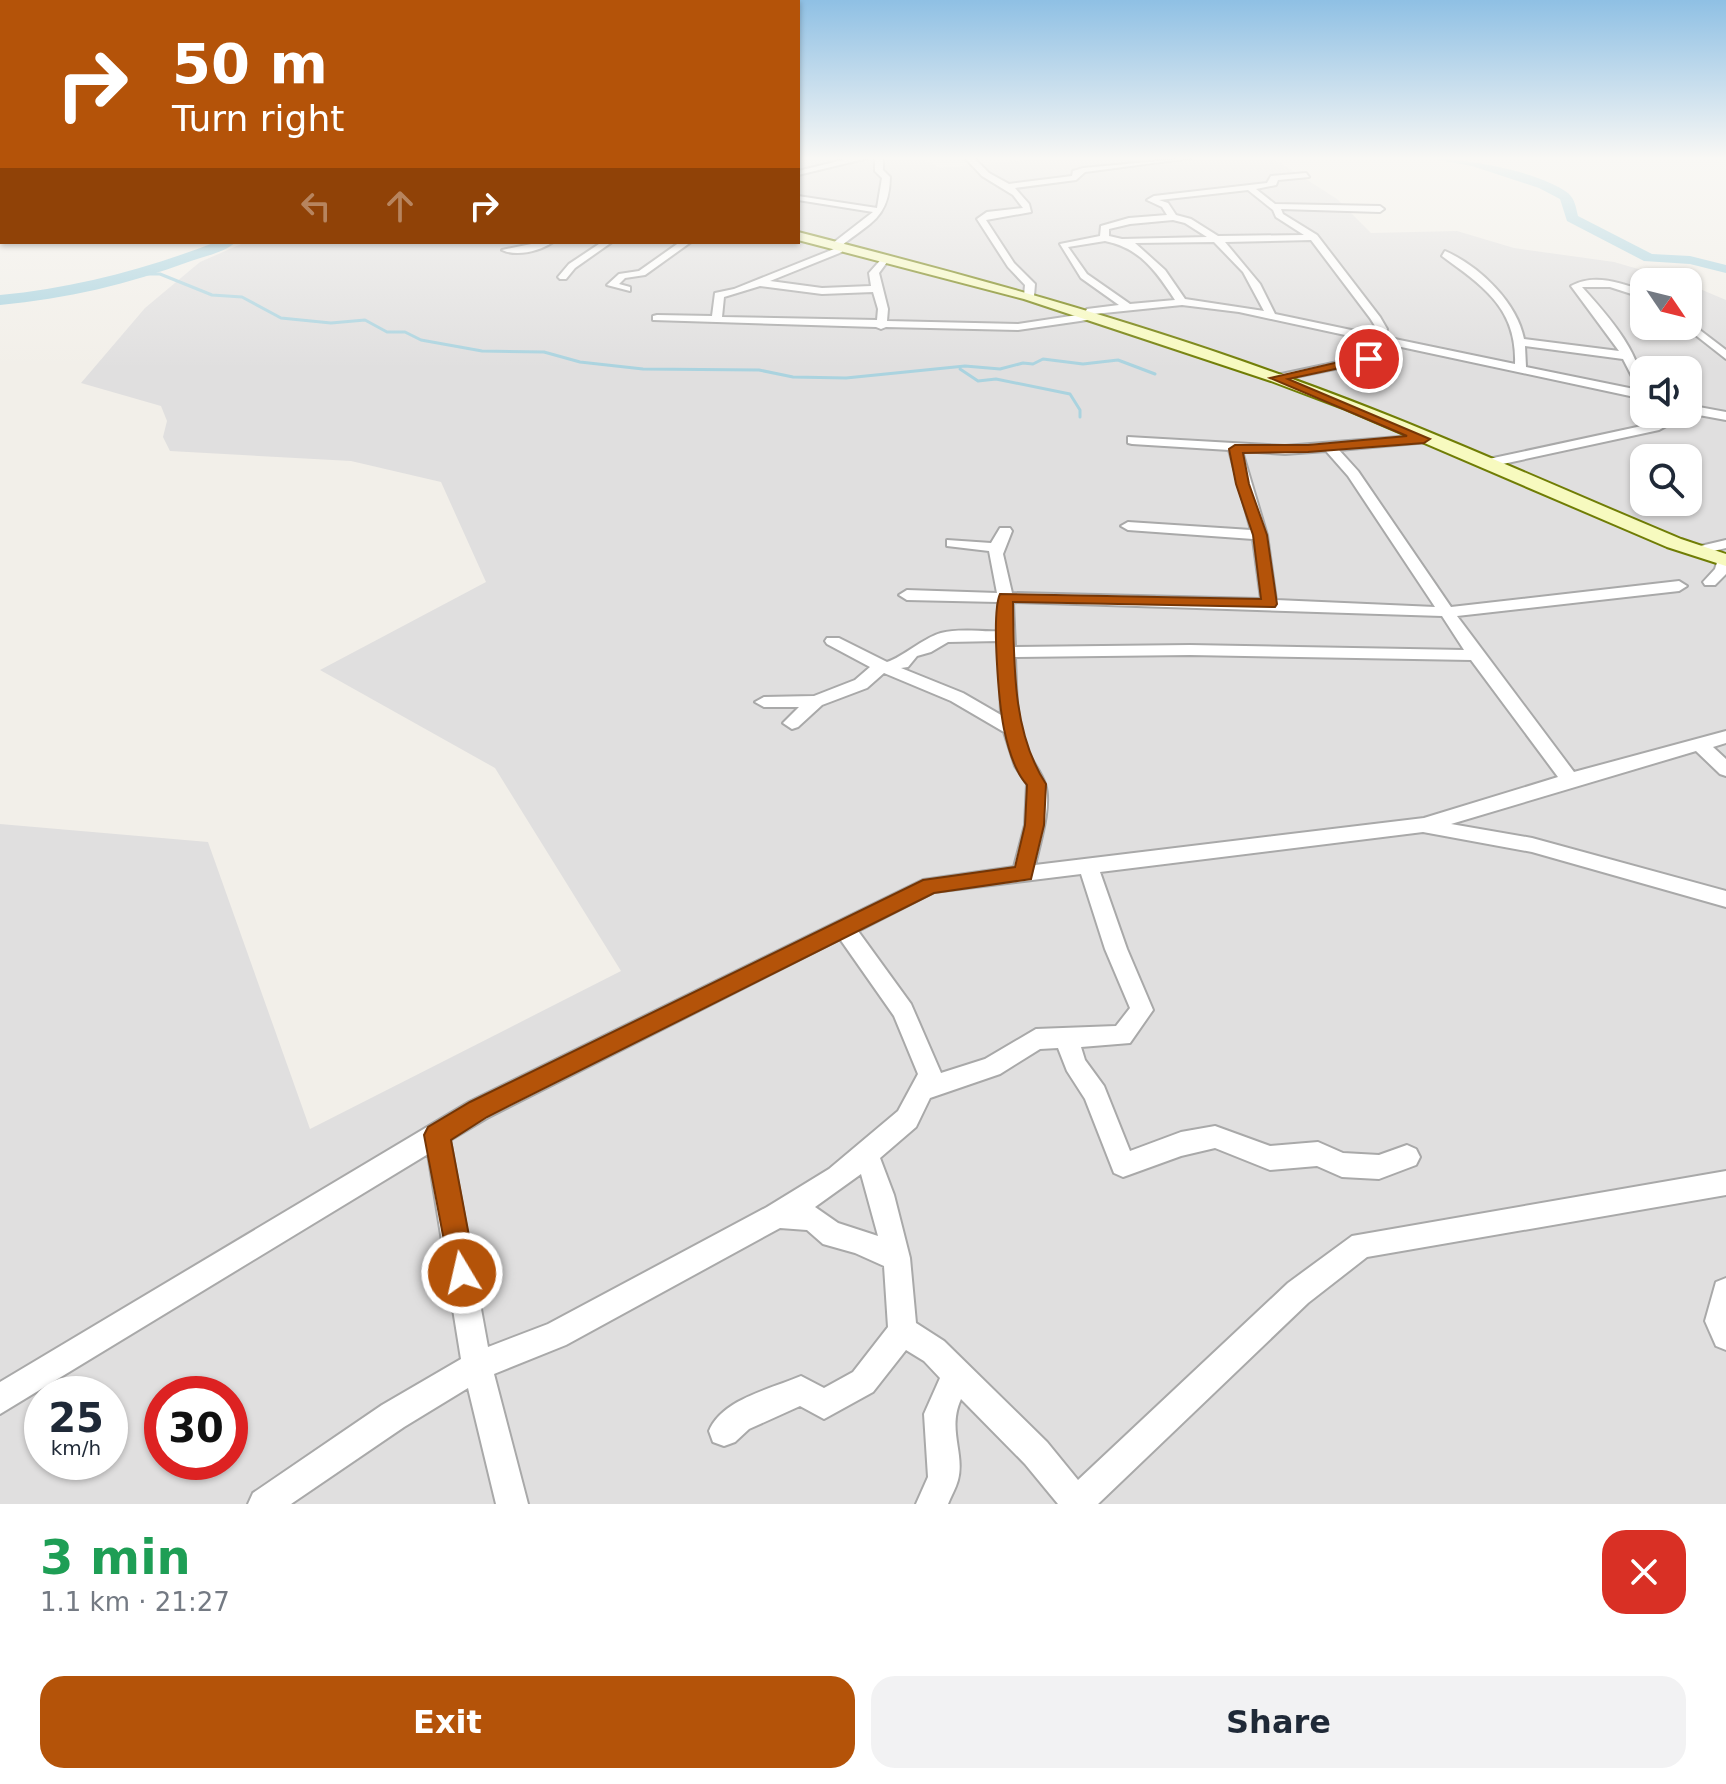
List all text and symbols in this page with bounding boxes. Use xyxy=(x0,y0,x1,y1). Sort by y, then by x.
text: 50 m xyxy=(172,31,328,96)
icon: right xyxy=(40,32,144,136)
text: Turn right xyxy=(172,98,344,139)
icon: left xyxy=(294,184,338,228)
icon: ahead xyxy=(378,184,422,228)
icon: right xyxy=(462,184,506,228)
north arrow xyxy=(1630,268,1702,340)
map controls xyxy=(1630,268,1702,516)
pin xyxy=(1335,325,1403,393)
icon: arrive xyxy=(1347,337,1391,381)
button: sound xyxy=(1630,356,1702,428)
button: search xyxy=(1630,444,1702,516)
position arrow xyxy=(420,1231,504,1315)
speed limit sign: 30 xyxy=(144,1376,248,1480)
text: 25 xyxy=(48,1395,104,1441)
text: km/h xyxy=(51,1436,101,1460)
text: 3 min xyxy=(40,1529,191,1585)
button: close xyxy=(1602,1530,1686,1614)
text: 1.1 km · 21:27 xyxy=(40,1587,230,1617)
button: Exit xyxy=(40,1676,855,1768)
button: Share xyxy=(871,1676,1686,1768)

